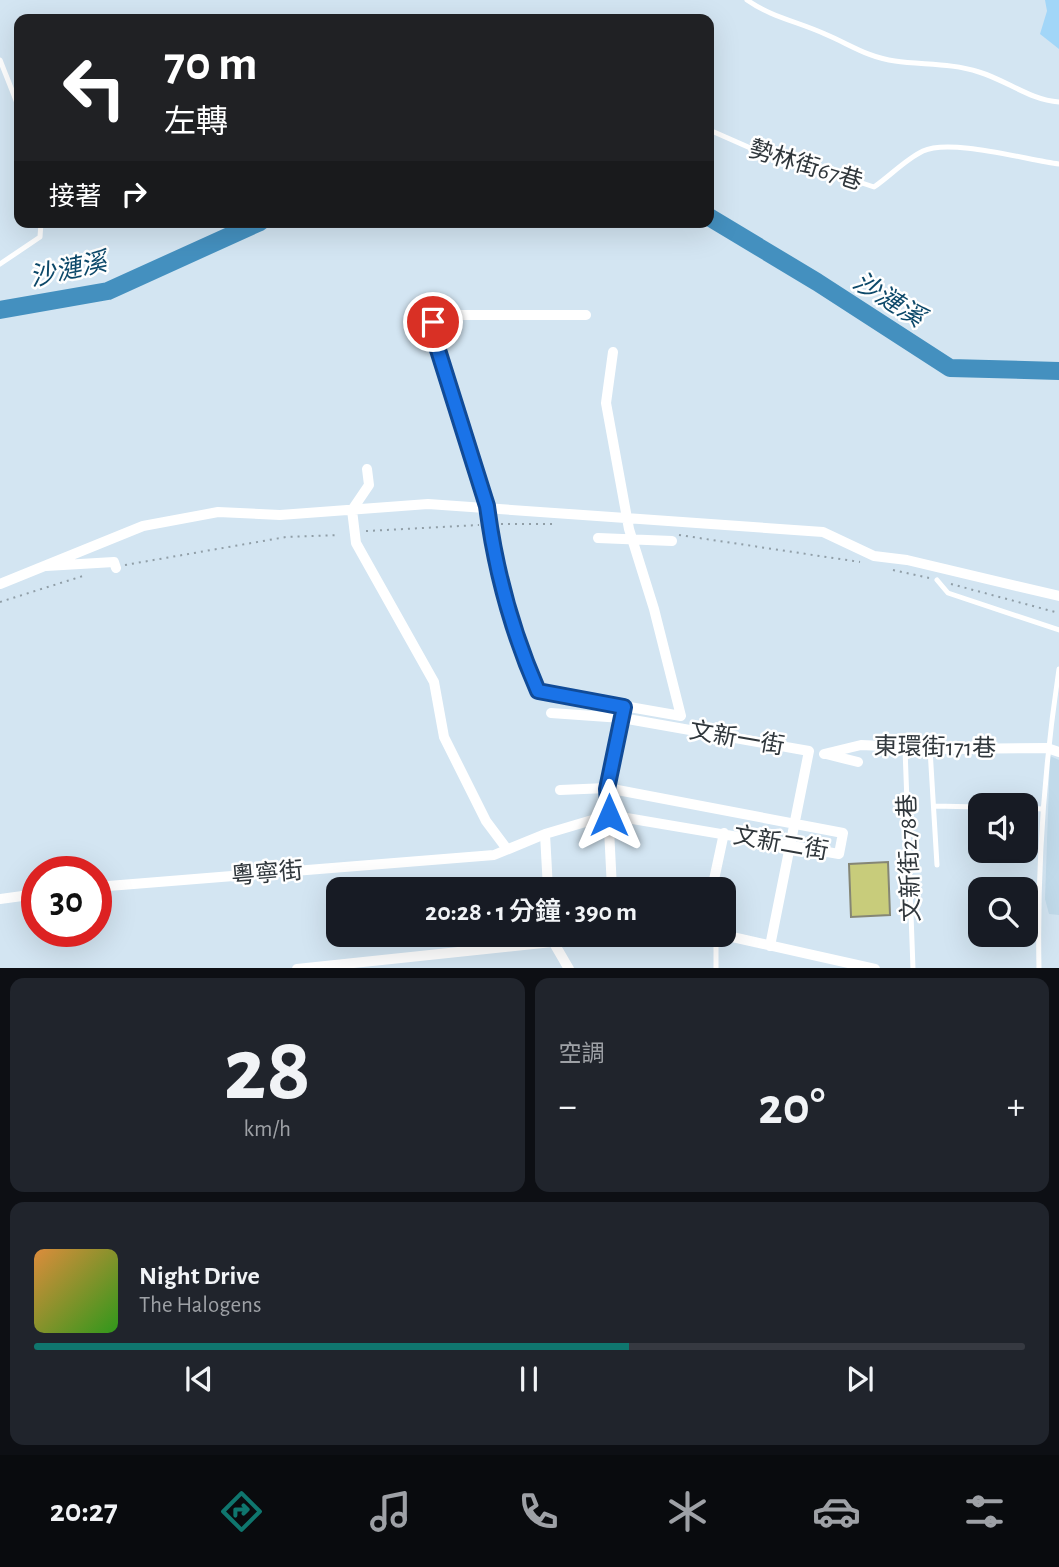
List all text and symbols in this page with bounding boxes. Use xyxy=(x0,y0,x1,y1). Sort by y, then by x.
text: 70 m xyxy=(164,40,258,89)
icon: left xyxy=(49,42,140,133)
text: 左轉 xyxy=(164,106,228,138)
street label: 勢林街67巷 xyxy=(746,135,866,195)
icon: right xyxy=(115,175,153,213)
text: 接著 xyxy=(49,184,101,210)
water label: 沙漣溪 xyxy=(27,247,113,291)
water label: 沙漣溪 xyxy=(849,267,932,334)
pin xyxy=(403,292,463,352)
icon: arrive xyxy=(414,303,452,341)
street label: 文新一街 xyxy=(687,717,787,759)
street label: 東環街171巷 xyxy=(874,733,996,761)
position arrow xyxy=(572,778,646,852)
street label: 文新街278巷 xyxy=(894,793,924,923)
map controls xyxy=(968,793,1038,947)
button: sound xyxy=(968,793,1038,863)
street label: 文新二街 xyxy=(731,822,831,864)
speed limit sign: 30 xyxy=(21,856,112,947)
street label: 粵寧街 xyxy=(230,857,304,889)
button: search xyxy=(968,877,1038,947)
text: 20:28 · 1 分鐘 · 390 m xyxy=(425,899,637,925)
text: 28 xyxy=(223,1025,311,1116)
text: 空調 xyxy=(559,1043,605,1066)
text: 20° xyxy=(758,1081,825,1133)
text: − xyxy=(559,1088,577,1126)
text: + xyxy=(1007,1088,1025,1126)
text: km/h xyxy=(244,1118,291,1141)
text: Night Drive xyxy=(139,1263,260,1289)
text: The Halogens xyxy=(139,1294,261,1317)
icon: previous xyxy=(180,1360,218,1398)
icon: pause xyxy=(510,1360,548,1398)
icon: next xyxy=(841,1360,879,1398)
icon: directions xyxy=(217,1487,266,1536)
icon: music xyxy=(366,1487,415,1536)
icon: phone xyxy=(514,1487,563,1536)
icon: climate xyxy=(663,1487,712,1536)
icon: car xyxy=(812,1487,861,1536)
icon: filters xyxy=(960,1487,1009,1536)
text: 20:27 xyxy=(50,1495,118,1527)

